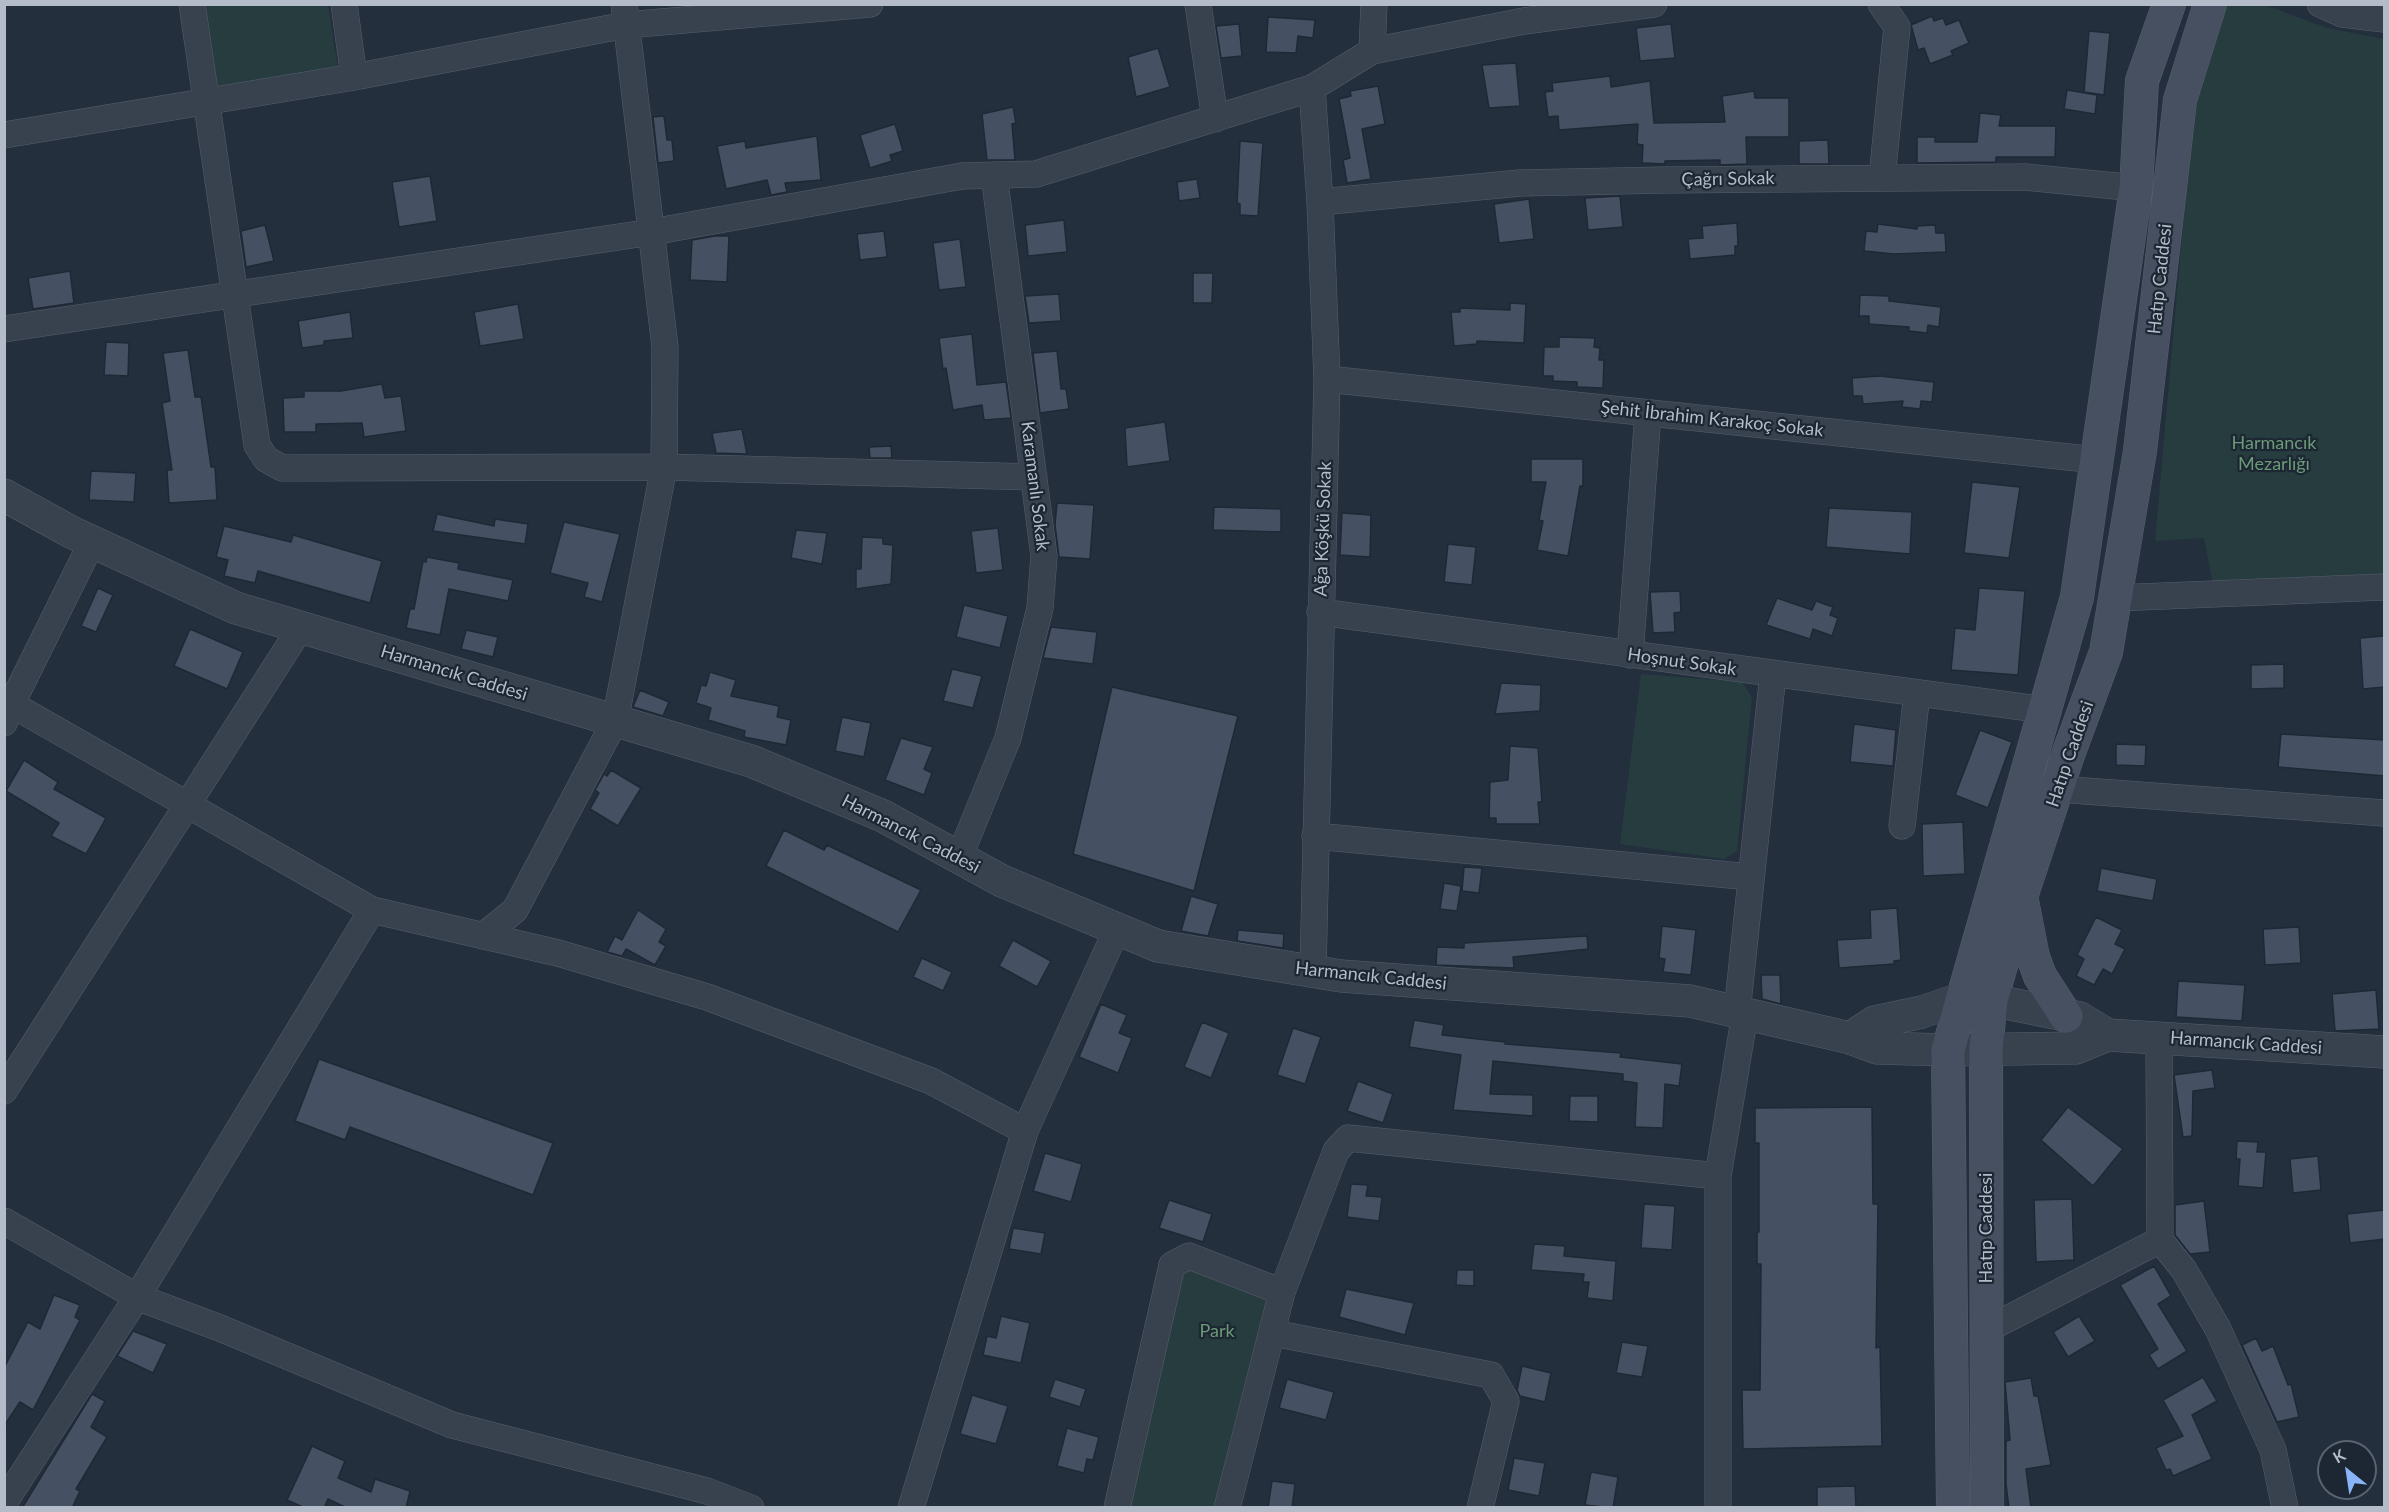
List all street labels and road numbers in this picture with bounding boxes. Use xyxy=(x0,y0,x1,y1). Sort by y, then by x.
street label: Çağrı Sokak xyxy=(1681,167,1775,191)
street label: Hatıp Caddesi xyxy=(2143,223,2177,335)
street label: Şehit İbrahim Karakoç Sokak xyxy=(1599,397,1825,441)
street label: Karamanlı Sokak xyxy=(1016,420,1054,552)
street label: Ağa Köşkü Sokak xyxy=(1310,461,1336,597)
street label: Harmancık Caddesi xyxy=(378,640,530,706)
street label: Hoşnut Sokak xyxy=(1626,644,1738,680)
street label: Hatıp Caddesi xyxy=(2042,698,2098,810)
street label: Harmancık Caddesi xyxy=(838,790,984,878)
street label: Harmancık Caddesi xyxy=(1294,957,1448,995)
street label: Harmancık Caddesi xyxy=(2169,1027,2323,1059)
street label: Hatıp Caddesi xyxy=(1975,1173,1997,1283)

